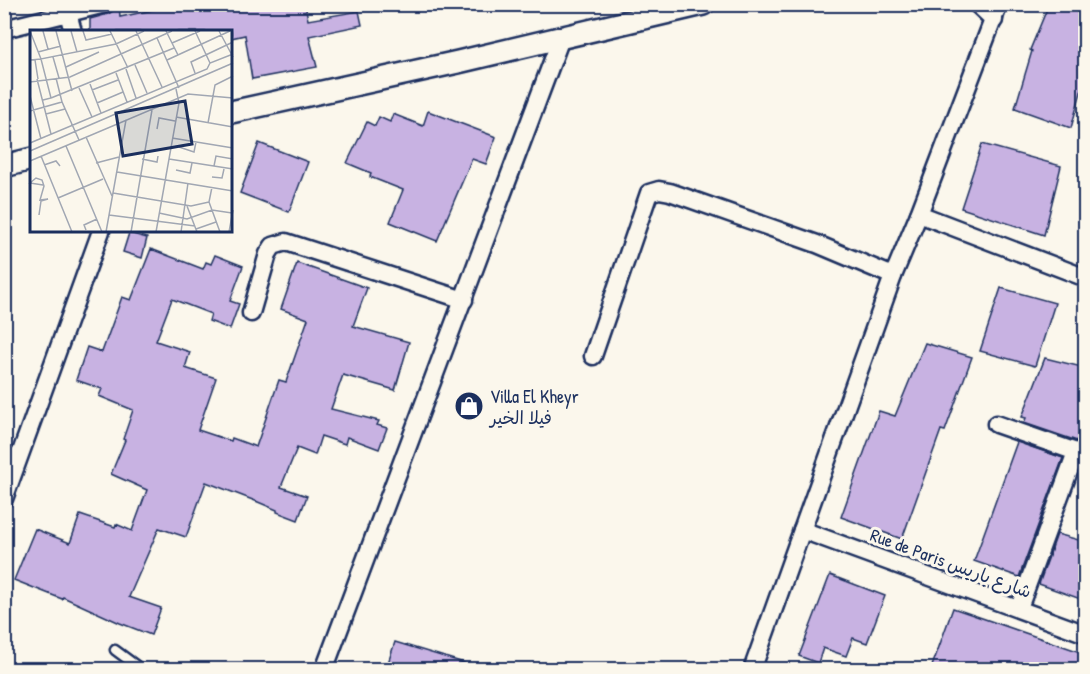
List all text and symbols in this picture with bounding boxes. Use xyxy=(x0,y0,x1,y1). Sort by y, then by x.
inset map xyxy=(30,30,232,232)
place label: Villa El Kheyr فيلا الخير xyxy=(488,384,579,430)
shop icon: Villa El Kheyr فيلا الخير xyxy=(453,390,485,422)
street label: Rue de Paris شارع باريس xyxy=(867,522,1035,604)

